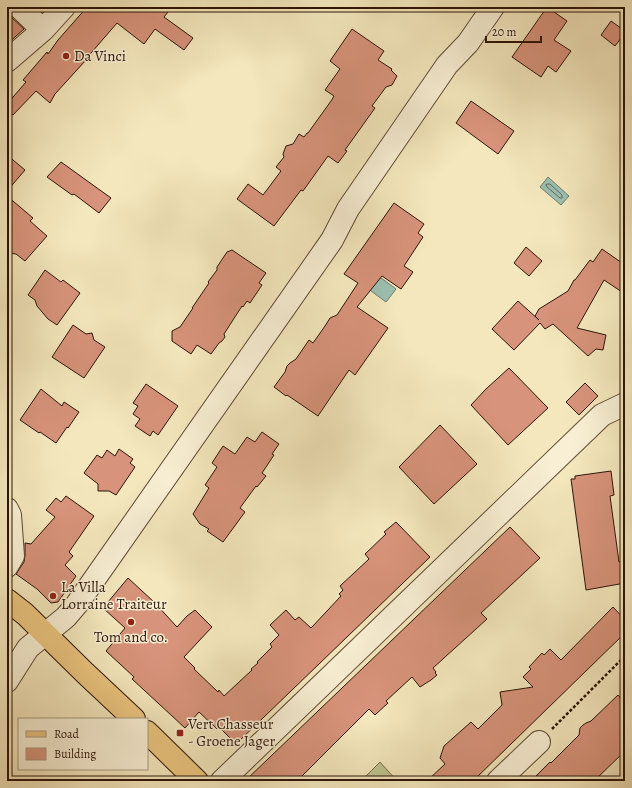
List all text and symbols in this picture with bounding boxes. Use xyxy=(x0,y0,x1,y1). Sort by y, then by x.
scale bar xyxy=(486,18,541,44)
text: 20 m xyxy=(492,24,516,40)
place label: Da Vinci xyxy=(74,46,126,66)
marker: Da Vinci xyxy=(61,51,71,61)
place label: La Villa Lorraine Traiteur xyxy=(61,577,167,614)
marker: La Villa Lorraine Traiteur xyxy=(48,591,58,601)
marker: Tom and co. xyxy=(126,617,136,627)
place label: Tom and co. xyxy=(94,627,168,647)
place label: Vert Chasseur - Groene Jager xyxy=(187,714,275,751)
legend xyxy=(18,718,148,770)
text: Road xyxy=(54,726,80,742)
marker: Vert Chasseur - Groene Jager xyxy=(175,728,185,738)
text: Building xyxy=(54,746,96,762)

